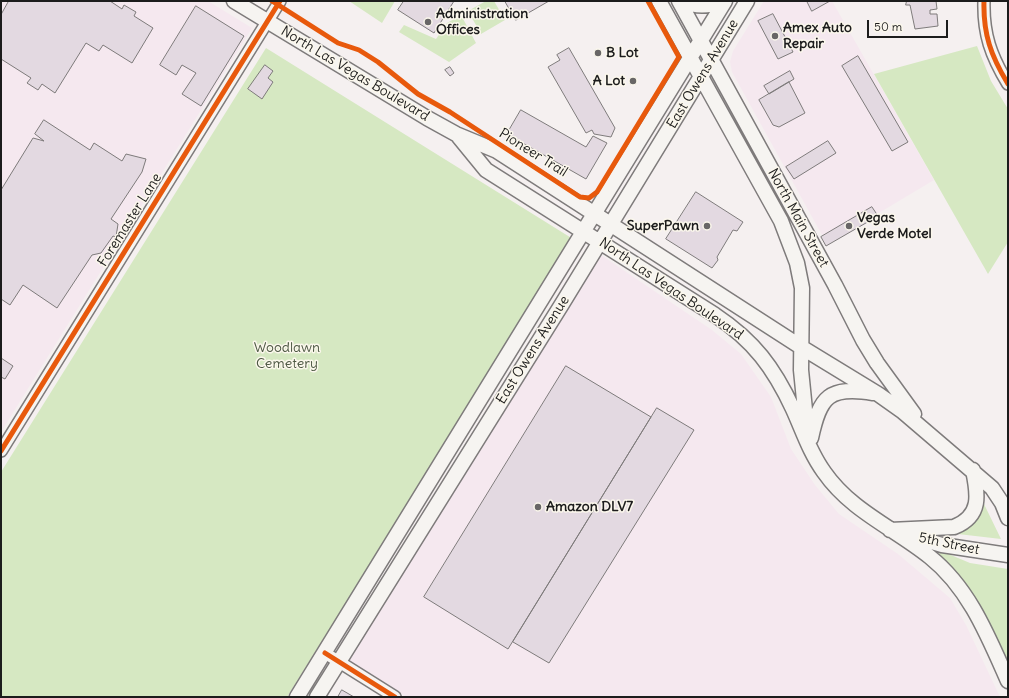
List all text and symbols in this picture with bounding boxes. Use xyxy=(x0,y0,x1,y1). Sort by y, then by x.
place label: Administration Offices xyxy=(436,6,528,38)
scale bar xyxy=(869,12,950,38)
street label: East Owens Avenue xyxy=(664,16,742,132)
marker: Administration Offices xyxy=(423,17,433,27)
text: 50 m xyxy=(874,19,902,34)
place label: Amex Auto Repair xyxy=(783,20,852,52)
street label: North Las Vegas Boulevard xyxy=(278,23,432,125)
marker: Amex Auto Repair xyxy=(770,31,780,41)
place label: B Lot xyxy=(606,45,638,61)
marker: B Lot xyxy=(593,48,603,58)
place label: A Lot xyxy=(593,73,625,89)
marker: A Lot xyxy=(628,76,638,86)
street label: Pioneer Trail xyxy=(496,125,570,181)
street label: North Main Street xyxy=(764,166,832,270)
street label: Foremaster Lane xyxy=(95,170,165,270)
place label: Vegas Verde Motel xyxy=(857,210,932,242)
place label: SuperPawn xyxy=(627,218,699,234)
marker: SuperPawn xyxy=(702,221,712,231)
marker: Vegas Verde Motel xyxy=(844,221,854,231)
street label: North Las Vegas Boulevard xyxy=(596,234,746,344)
street label: East Owens Avenue xyxy=(493,293,573,407)
park label: Woodlawn Cemetery xyxy=(254,340,320,372)
place label: Amazon DLV7 xyxy=(546,499,633,515)
marker: Amazon DLV7 xyxy=(533,502,543,512)
street label: 5th Street xyxy=(917,529,981,559)

